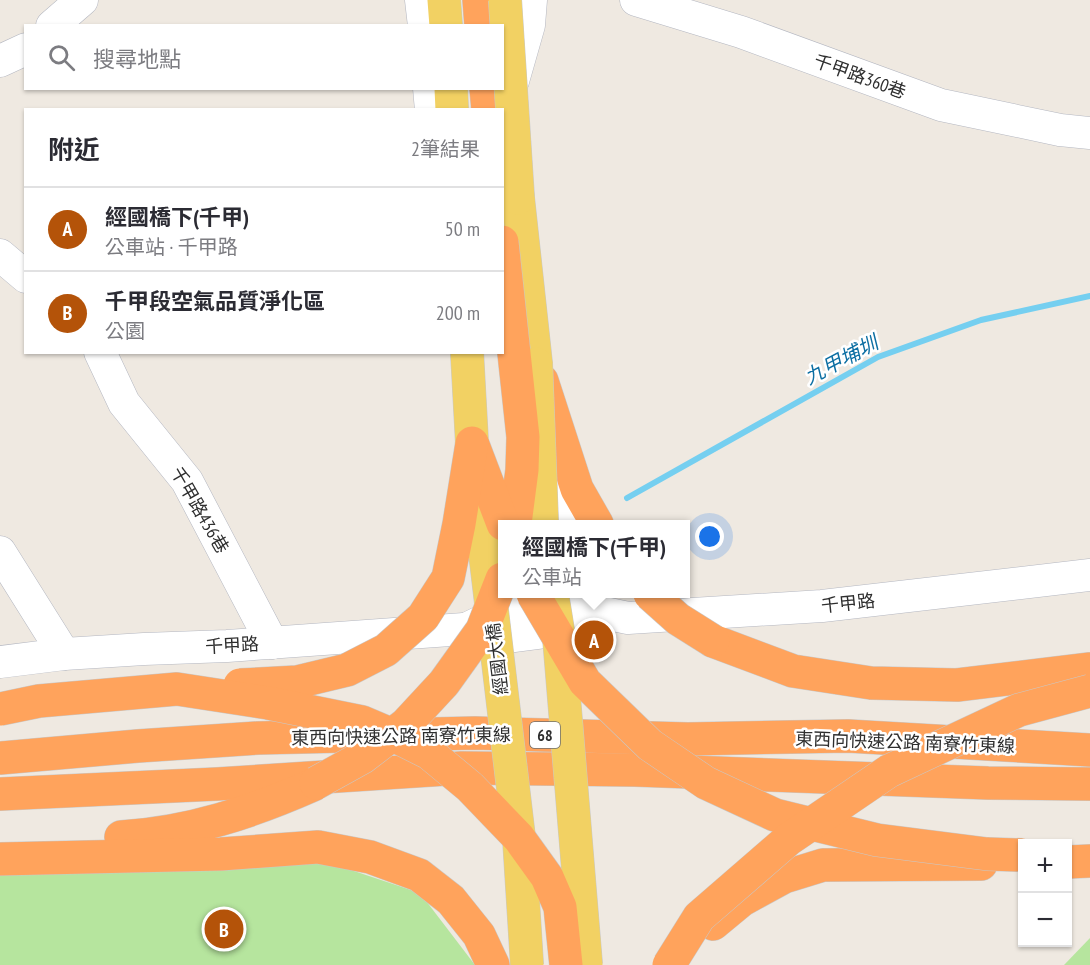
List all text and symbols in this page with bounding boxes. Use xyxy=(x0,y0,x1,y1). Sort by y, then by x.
search box xyxy=(24,24,504,90)
icon: search xyxy=(45,41,78,74)
text: 搜尋地點 xyxy=(93,45,181,73)
street label: 千甲路360巷 xyxy=(811,49,909,103)
text: 附近 xyxy=(48,133,100,166)
text: 2筆結果 xyxy=(411,136,480,162)
text: 經國橋下(千甲) xyxy=(105,203,249,231)
text: A xyxy=(62,216,73,242)
text: 50 m xyxy=(445,216,480,242)
text: 公車站 · 千甲路 xyxy=(105,234,238,260)
text: 千甲段空氣品質淨化區 xyxy=(105,287,325,315)
text: B xyxy=(63,300,72,326)
text: 200 m xyxy=(436,300,480,326)
text: 公園 xyxy=(105,318,145,344)
water label: 九甲埔圳 xyxy=(800,328,885,390)
street label: 千甲路436巷 xyxy=(166,463,234,557)
popup xyxy=(498,520,690,598)
your location xyxy=(695,522,724,551)
text: 經國橋下(千甲) xyxy=(522,533,666,561)
text: 公車站 xyxy=(522,564,582,590)
street label: 千甲路 xyxy=(820,589,876,617)
pin: A xyxy=(574,618,614,662)
street label: 經國大橋 xyxy=(481,622,513,696)
street label: 千甲路 xyxy=(204,632,260,658)
road number: 68 xyxy=(530,722,560,748)
street label: 東西向快速公路 南寮竹東線 xyxy=(291,723,511,749)
street label: 東西向快速公路 南寮竹東線 xyxy=(795,727,1015,757)
map controls xyxy=(1018,839,1072,947)
button: + xyxy=(1018,839,1072,893)
button: − xyxy=(1018,893,1072,947)
pin: B xyxy=(204,906,244,952)

